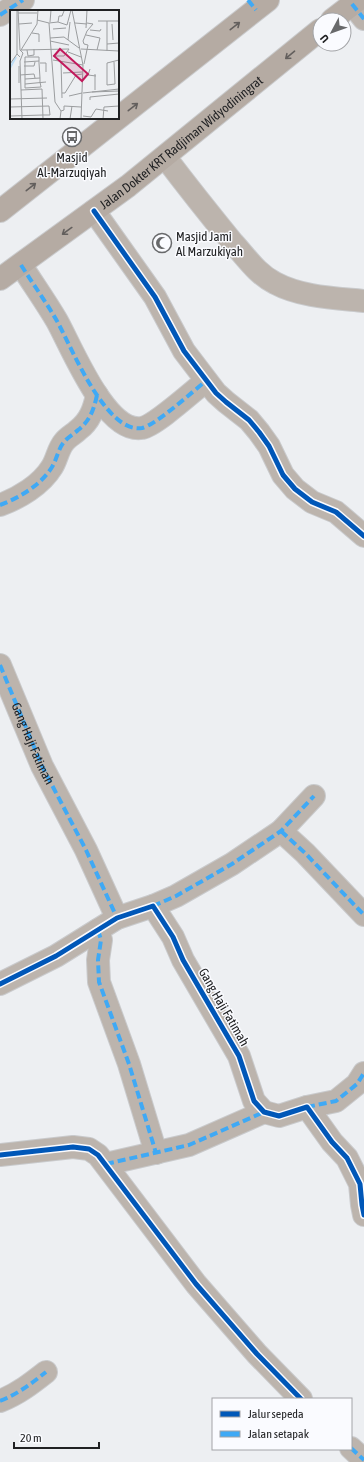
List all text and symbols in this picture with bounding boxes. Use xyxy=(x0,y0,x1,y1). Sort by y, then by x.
inset map xyxy=(10,10,119,119)
north arrow xyxy=(312,12,352,52)
one-way arrow xyxy=(230,22,241,30)
text: U xyxy=(318,32,331,45)
one-way arrow xyxy=(285,50,295,59)
street label: Jalan Dokter KRT Radjiman Widyodiningrat xyxy=(97,72,266,212)
one-way arrow xyxy=(128,102,139,111)
bus stop icon: Masjid Al-Marzuqiyah xyxy=(61,126,83,148)
place label: Masjid Al-Marzuqiyah xyxy=(37,150,107,180)
one-way arrow xyxy=(25,183,36,191)
one-way arrow xyxy=(62,227,73,235)
place label: Masjid Jami Al Marzukiyah xyxy=(176,229,243,259)
mosque icon: Masjid Jami Al Marzukiyah xyxy=(151,232,173,254)
street label: Gang Haji Fatimah xyxy=(9,700,58,787)
street label: Gang Haji Fatimah xyxy=(196,965,252,1049)
legend xyxy=(212,1398,352,1450)
text: Jalur sepeda xyxy=(248,1407,304,1421)
scale bar xyxy=(14,1424,99,1450)
text: Jalan setapak xyxy=(248,1427,310,1441)
text: 20 m xyxy=(20,1431,42,1445)

